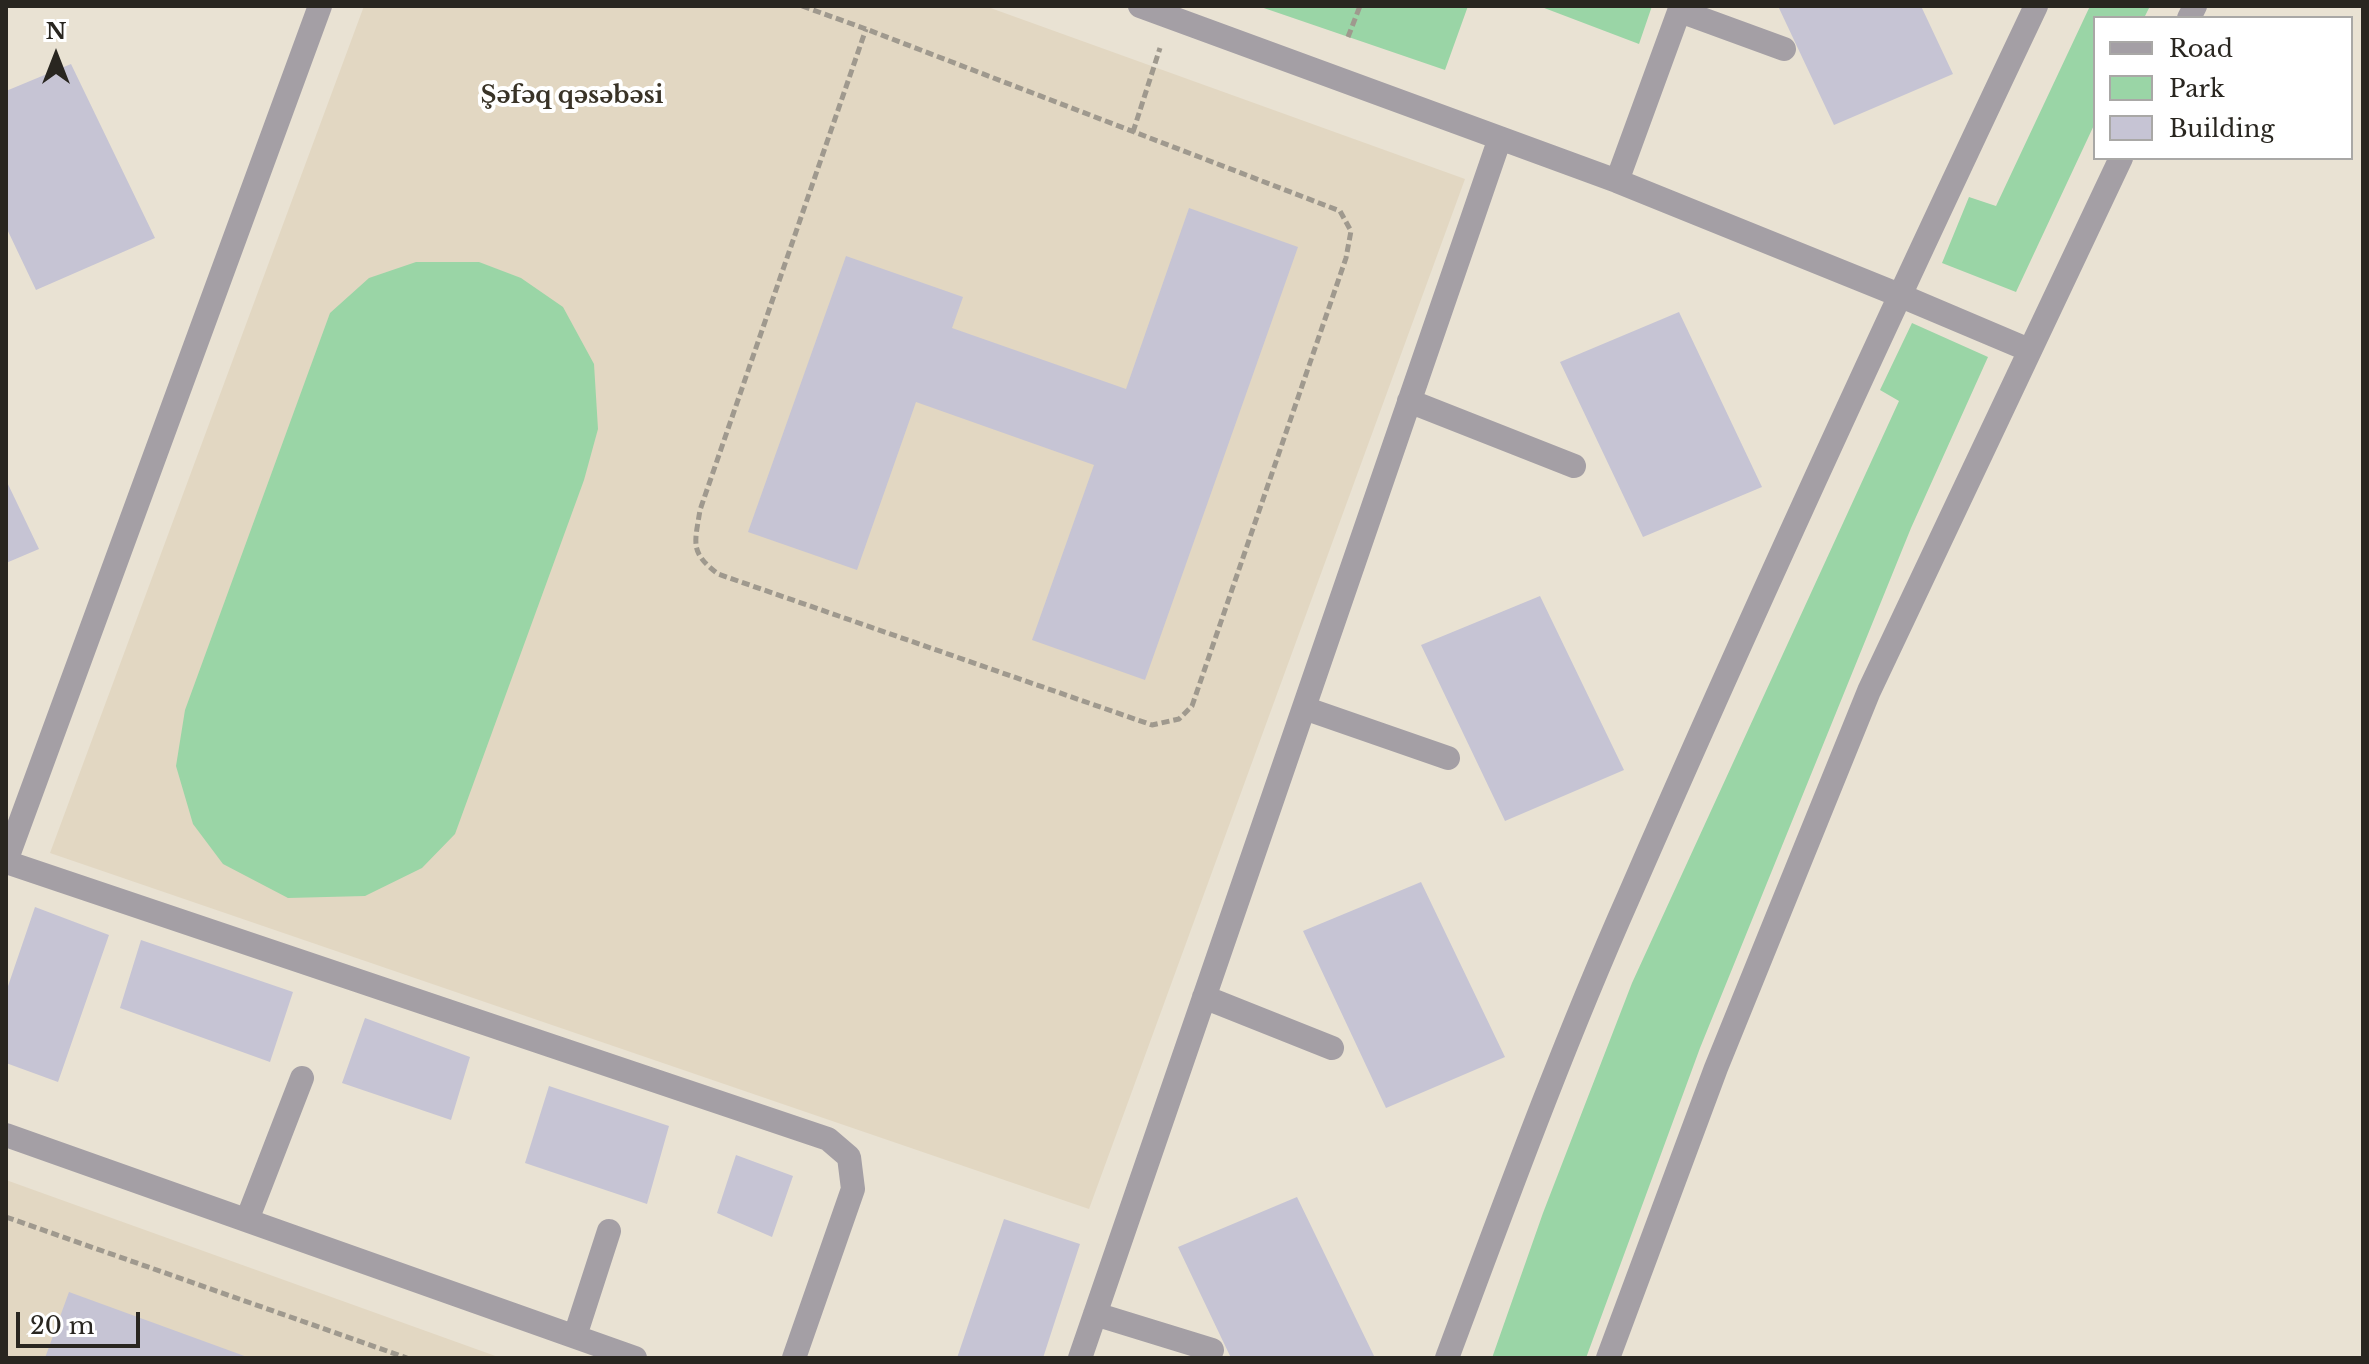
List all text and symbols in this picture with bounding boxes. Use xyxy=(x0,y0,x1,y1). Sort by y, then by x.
north arrow xyxy=(16,16,96,96)
legend xyxy=(2093,16,2353,160)
text: N xyxy=(46,18,66,45)
text: Road xyxy=(2169,34,2233,63)
text: Park xyxy=(2169,74,2225,103)
district label: Şəfəq qəsəbəsi xyxy=(481,82,663,110)
text: Building xyxy=(2169,114,2275,143)
scale bar xyxy=(20,1296,144,1346)
text: 20 m xyxy=(30,1311,95,1340)

